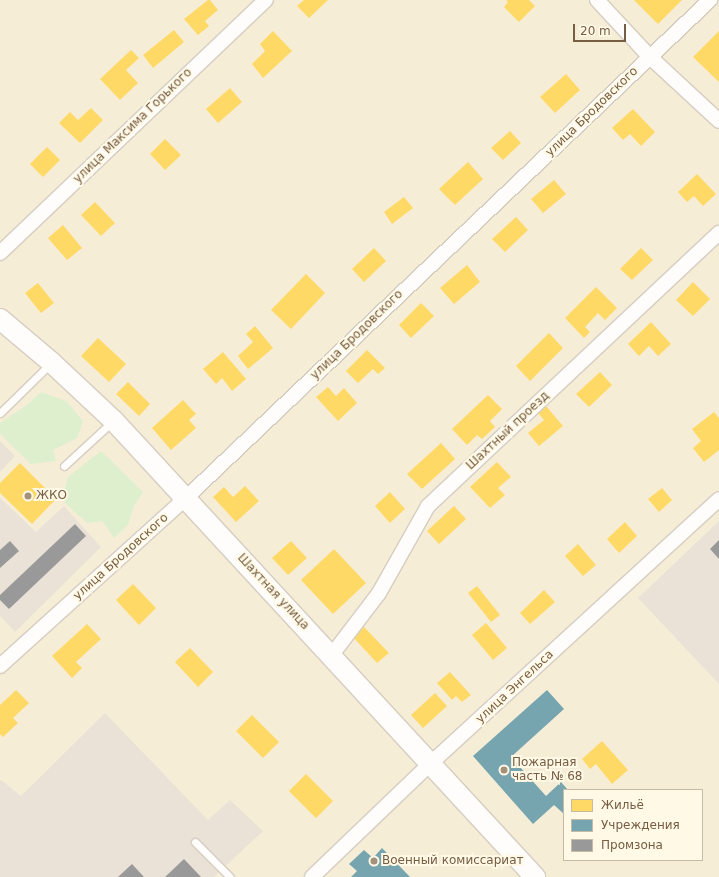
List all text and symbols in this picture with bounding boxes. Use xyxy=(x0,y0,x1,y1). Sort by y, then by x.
scale bar xyxy=(575,16,628,42)
text: 20 m xyxy=(580,24,611,38)
street label: улица Бродовского xyxy=(543,64,641,160)
street label: улица Максима Горького xyxy=(71,66,195,186)
street label: улица Бродовского xyxy=(308,287,406,383)
street label: Шахтный проезд xyxy=(464,389,552,473)
place label: ЖКО xyxy=(36,489,67,503)
marker: ЖКО xyxy=(23,491,33,501)
street label: улица Бродовского xyxy=(71,511,171,603)
street label: Шахтная улица xyxy=(234,551,312,633)
street label: улица Энгельса xyxy=(473,647,557,727)
place label: Пожарная часть № 68 xyxy=(512,756,582,784)
marker: Пожарная часть № 68 xyxy=(499,765,509,775)
legend xyxy=(563,789,703,861)
text: Жильё xyxy=(601,798,644,812)
text: Учреждения xyxy=(601,818,680,832)
text: Промзона xyxy=(601,838,663,852)
place label: Военный комиссариат xyxy=(382,854,523,868)
marker: Военный комиссариат xyxy=(369,856,379,866)

